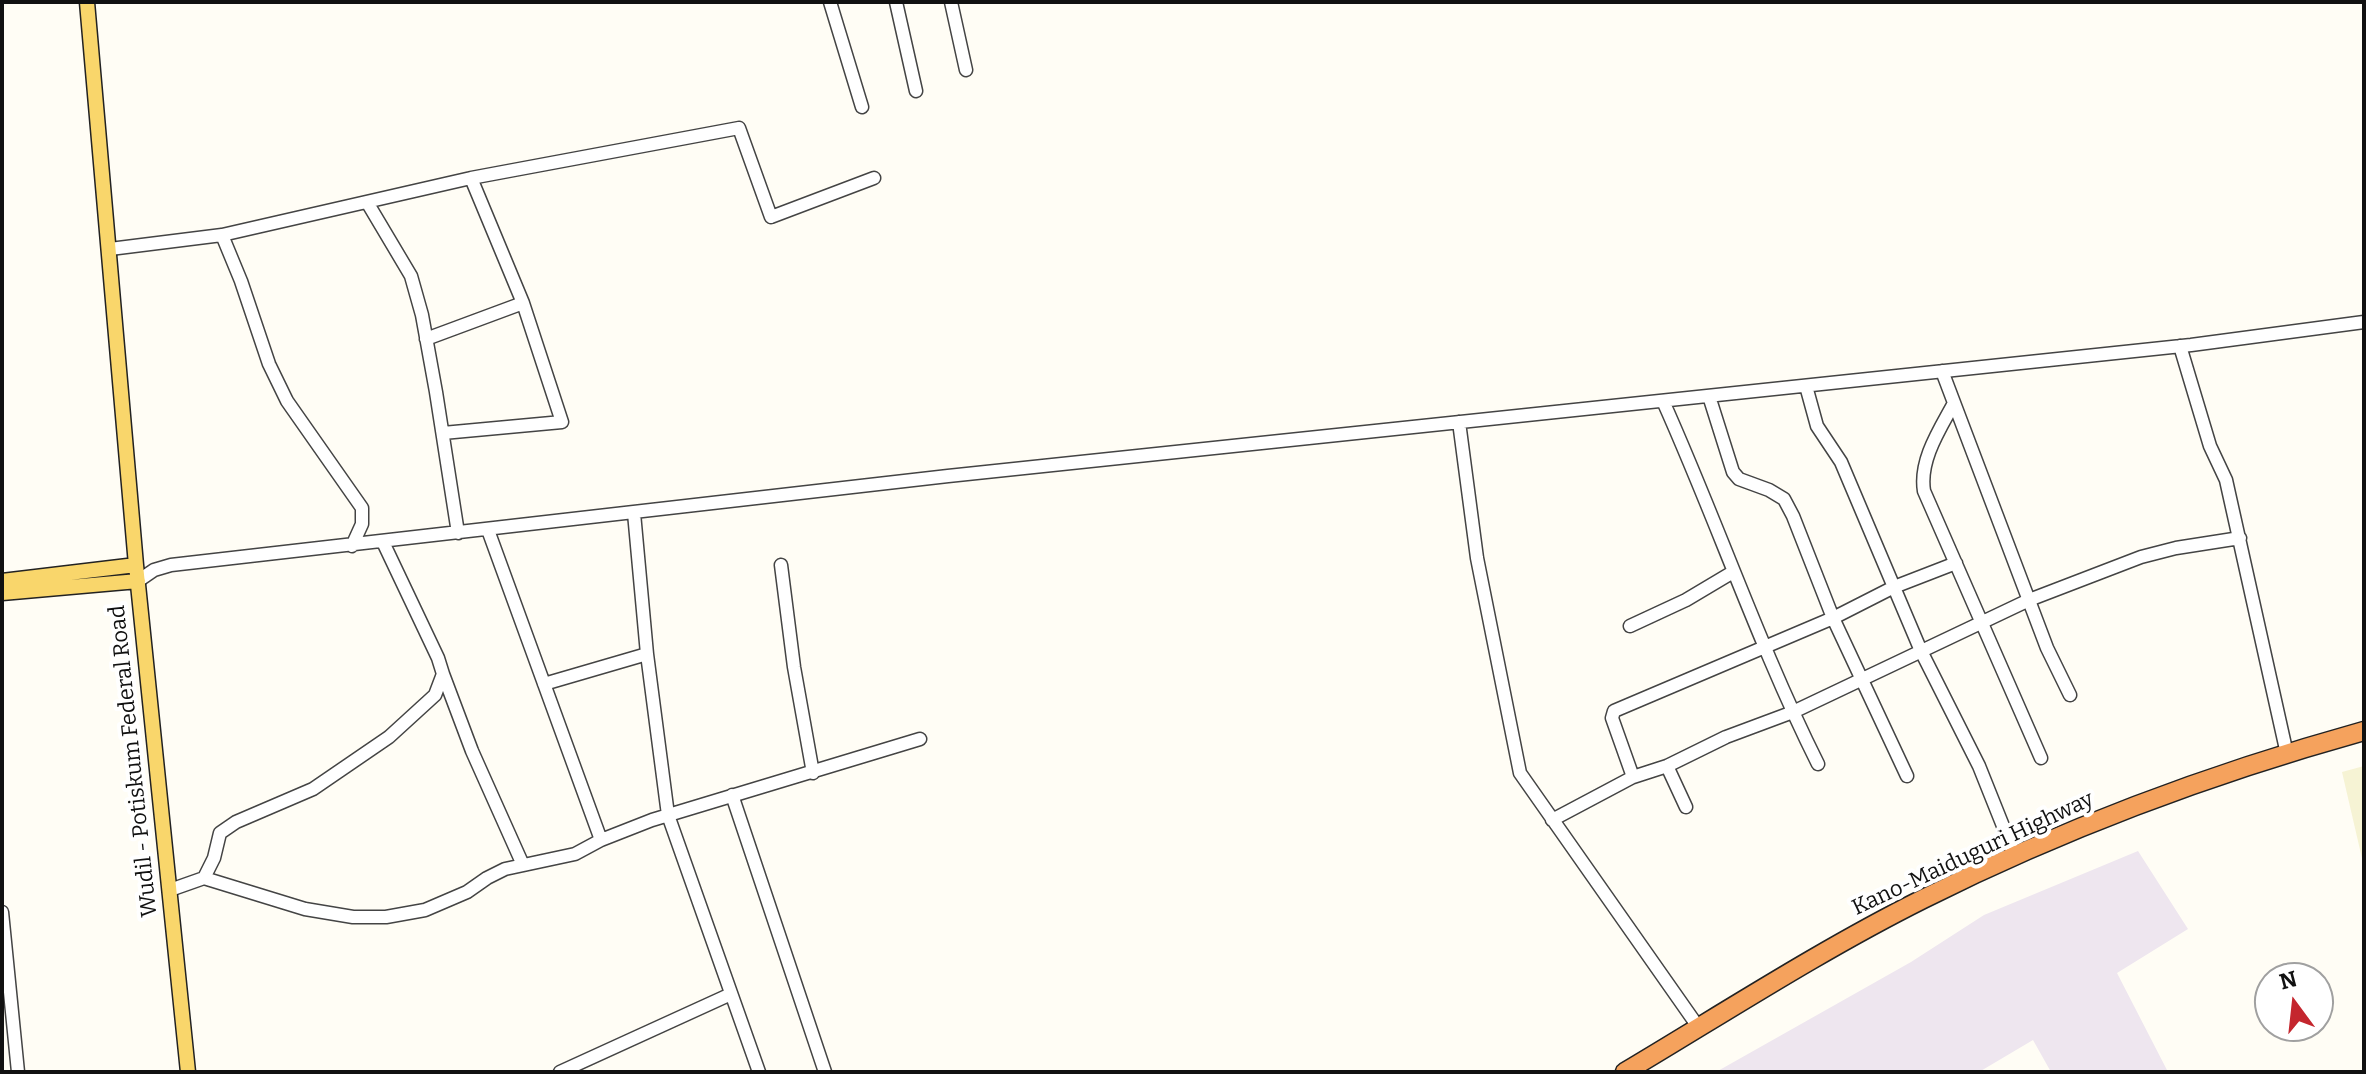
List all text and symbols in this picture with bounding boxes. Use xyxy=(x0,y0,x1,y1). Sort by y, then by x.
street label: Wudil - Potiskum Federal Road xyxy=(104,604,164,918)
street label: Kano-Maiduguri Highway xyxy=(1848,786,2098,922)
north arrow xyxy=(2254,962,2334,1042)
text: N xyxy=(2276,965,2300,996)

